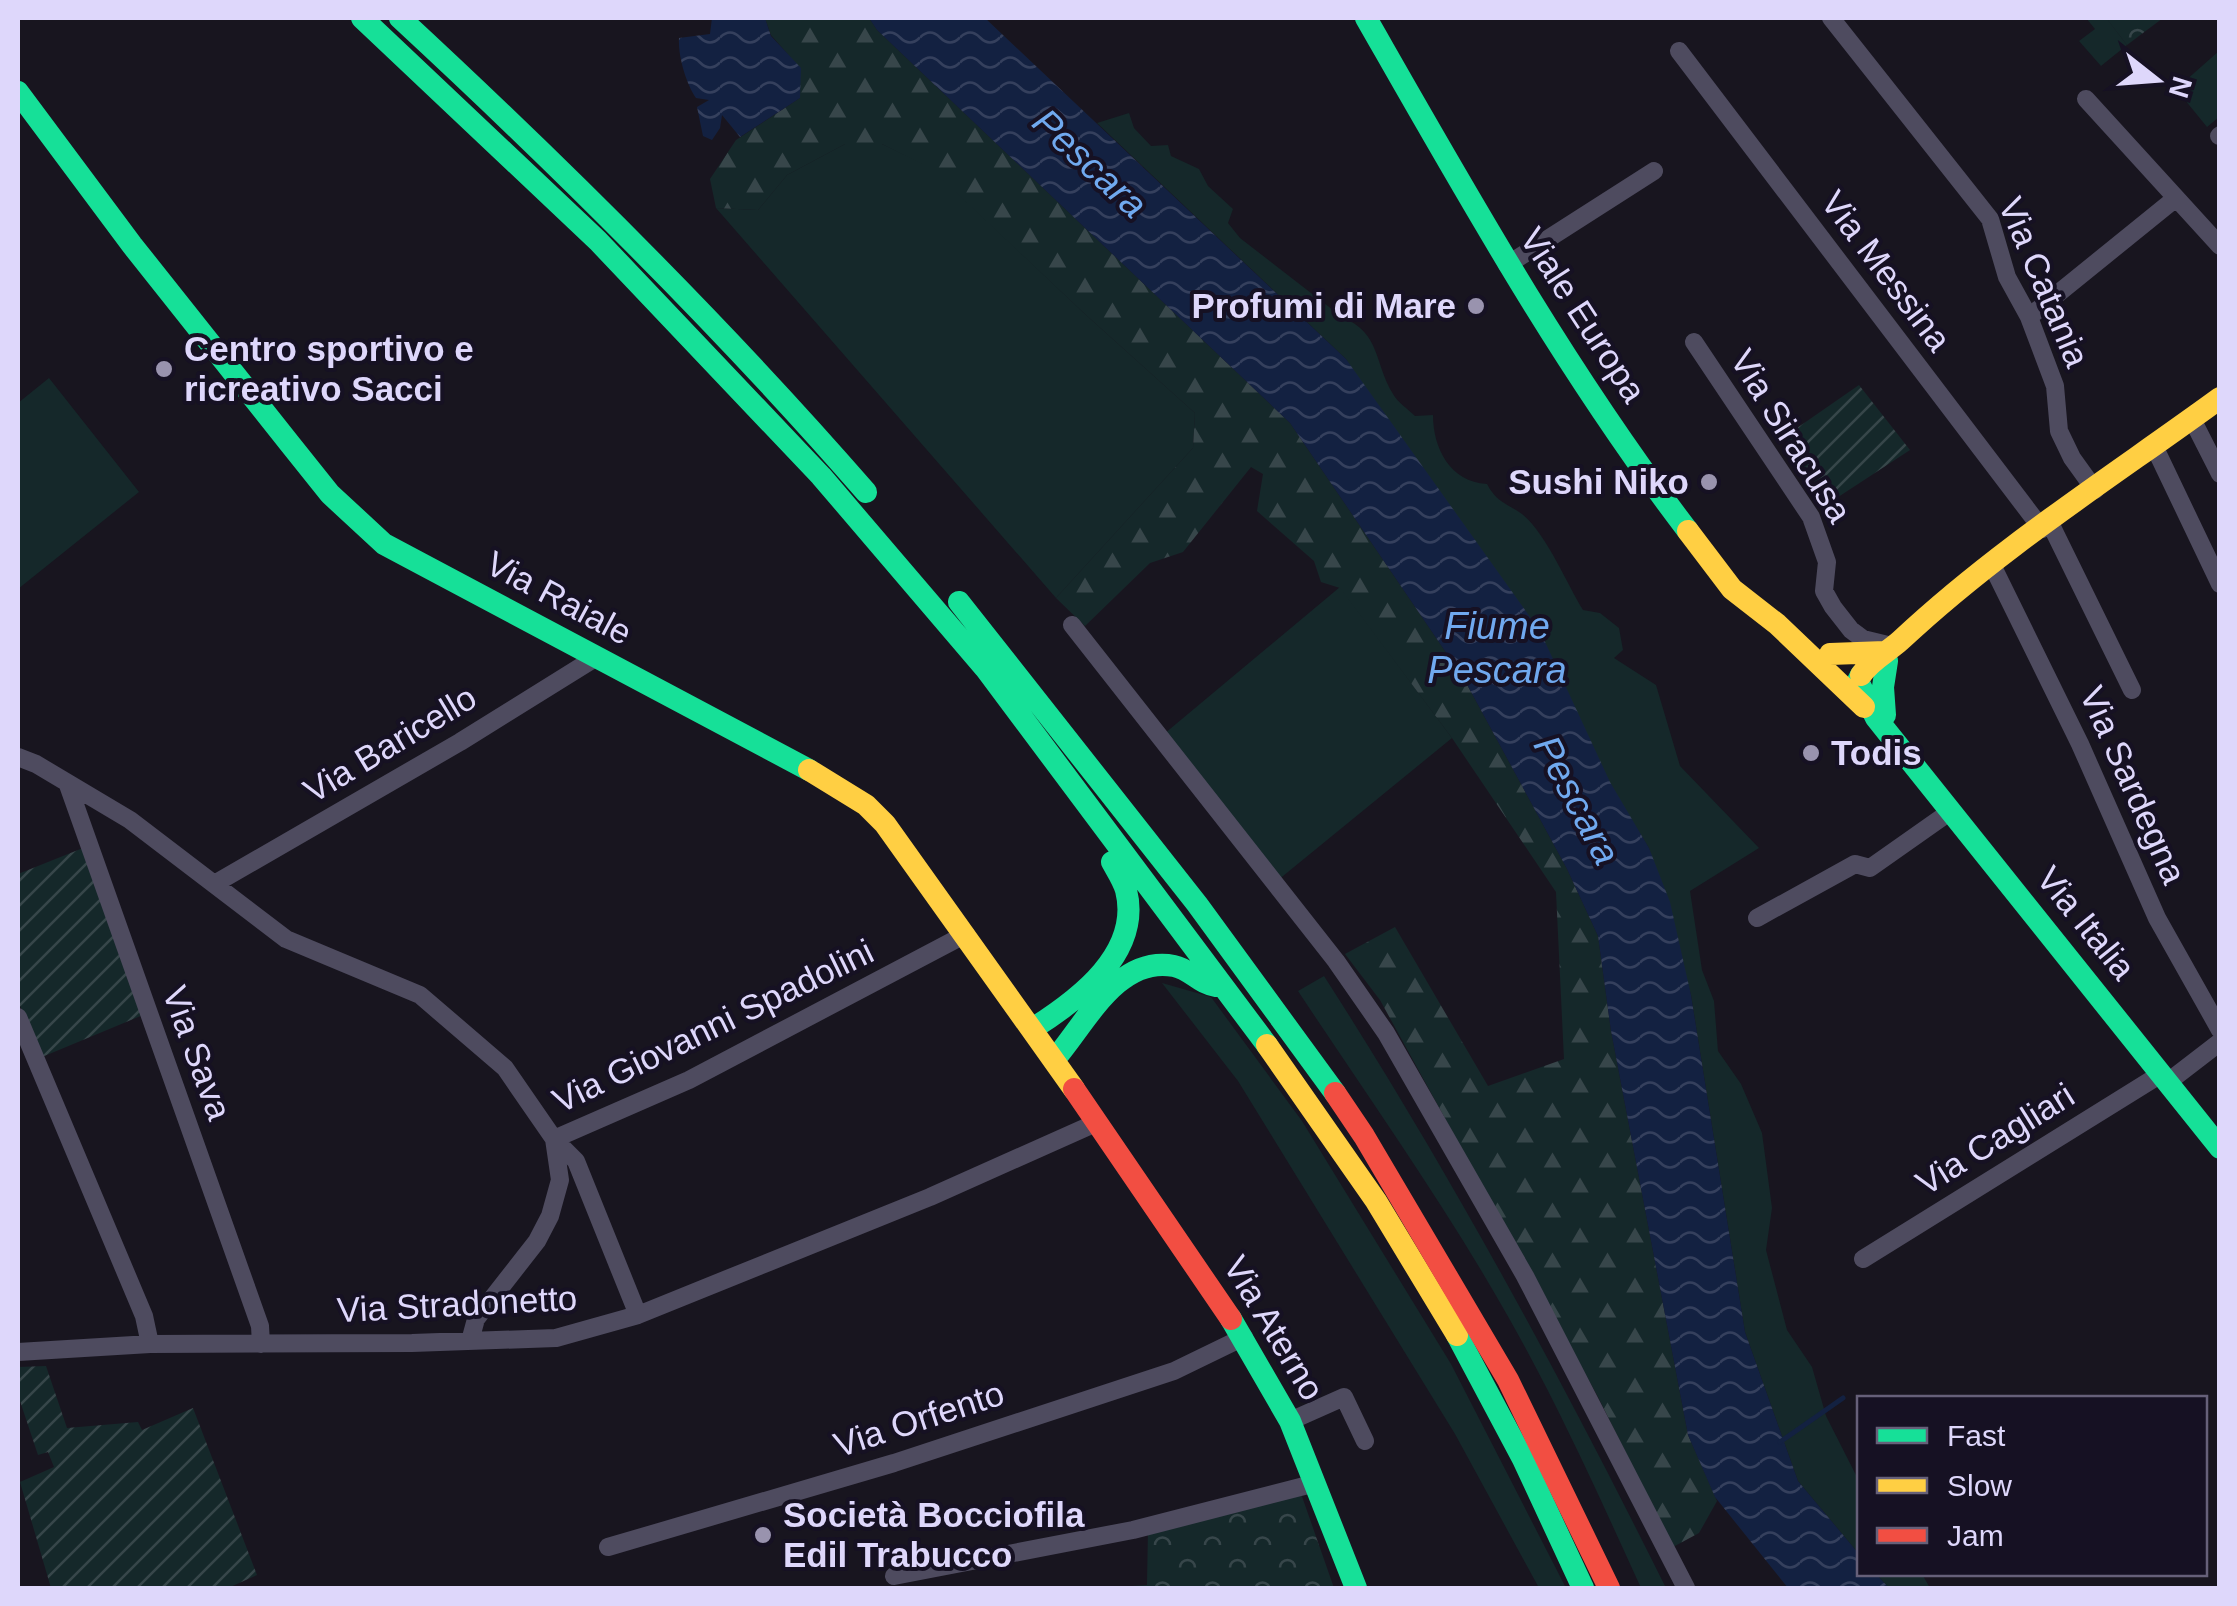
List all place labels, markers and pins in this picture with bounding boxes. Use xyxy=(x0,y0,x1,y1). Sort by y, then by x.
place label: Profumi di Mare xyxy=(1192,286,1456,325)
marker: Profumi di Mare xyxy=(1465,295,1487,317)
place label: Centro sportivo e ricreativo Sacci xyxy=(184,329,474,408)
marker: Centro sportivo e ricreativo Sacci xyxy=(153,358,175,380)
place label: Sushi Niko xyxy=(1508,462,1689,501)
marker: Sushi Niko xyxy=(1698,471,1720,493)
place label: Todis xyxy=(1831,733,1922,772)
marker: Todis xyxy=(1800,742,1822,764)
place label: Società Bocciofila Edil Trabucco xyxy=(783,1495,1085,1574)
marker: Società Bocciofila Edil Trabucco xyxy=(752,1524,774,1546)

